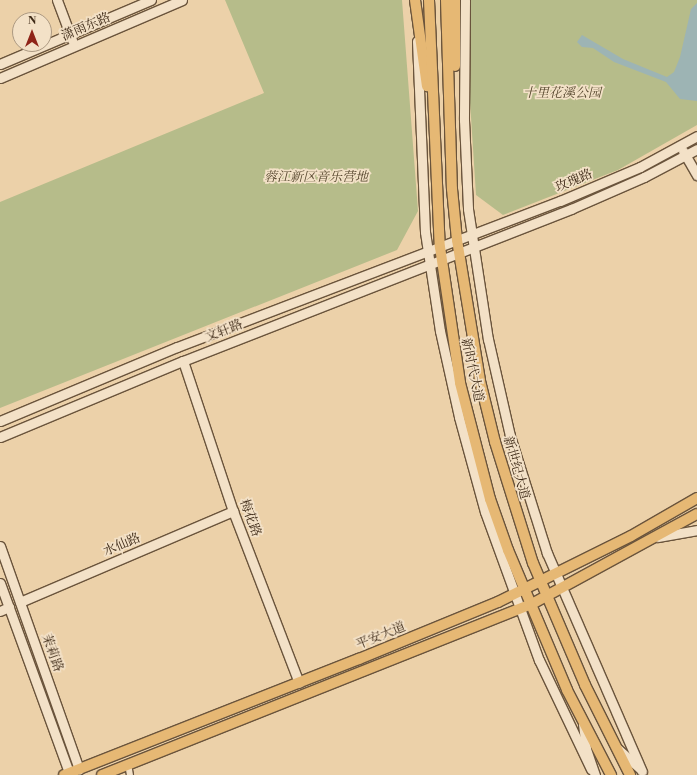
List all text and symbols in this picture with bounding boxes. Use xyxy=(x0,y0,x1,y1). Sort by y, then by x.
street label: 潇雨东路 xyxy=(59,10,113,44)
north arrow xyxy=(12,12,52,52)
text: N xyxy=(28,14,36,28)
park label: 十里花溪公园 xyxy=(523,85,601,101)
street label: 玫瑰路 xyxy=(553,166,595,196)
park label: 蓉江新区音乐营地 xyxy=(264,169,368,185)
street label: 文轩路 xyxy=(203,317,245,345)
street label: 新时代大道 xyxy=(458,337,486,403)
street label: 新世纪大道 xyxy=(500,435,532,501)
street label: 梅花路 xyxy=(236,497,264,539)
street label: 水仙路 xyxy=(101,530,143,560)
street label: 平安大道 xyxy=(354,619,408,653)
street label: 茉莉路 xyxy=(38,632,66,674)

